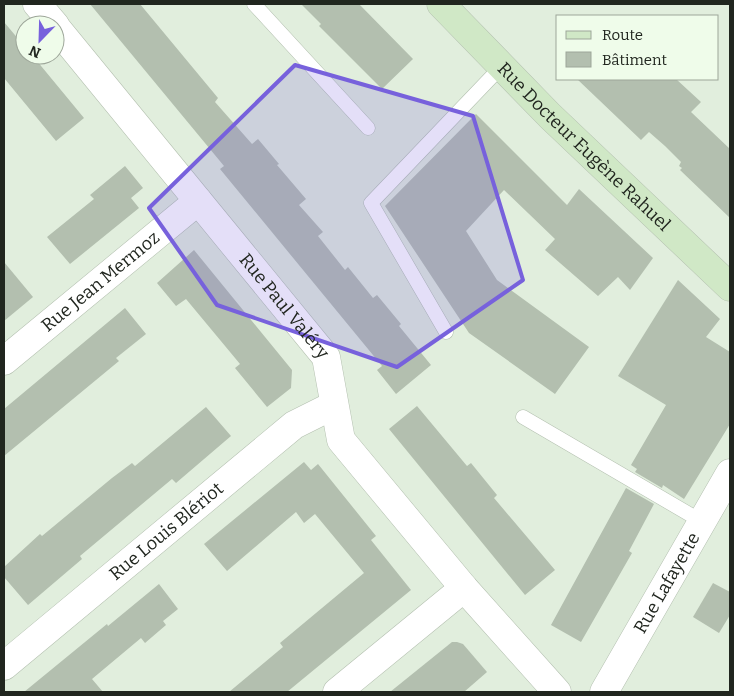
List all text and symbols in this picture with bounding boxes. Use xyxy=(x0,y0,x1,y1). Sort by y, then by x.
north arrow xyxy=(15,15,65,65)
legend xyxy=(556,15,719,80)
text: Route xyxy=(602,26,643,44)
text: N xyxy=(27,41,43,61)
text: Bâtiment xyxy=(602,51,667,69)
street label: Rue Docteur Eugène Rahuel xyxy=(493,58,675,236)
street label: Rue Jean Mermoz xyxy=(37,226,164,336)
street label: Rue Paul Valéry xyxy=(235,249,334,364)
street label: Rue Louis Blériot xyxy=(105,477,228,585)
street label: Rue Lafayette xyxy=(629,528,705,637)

